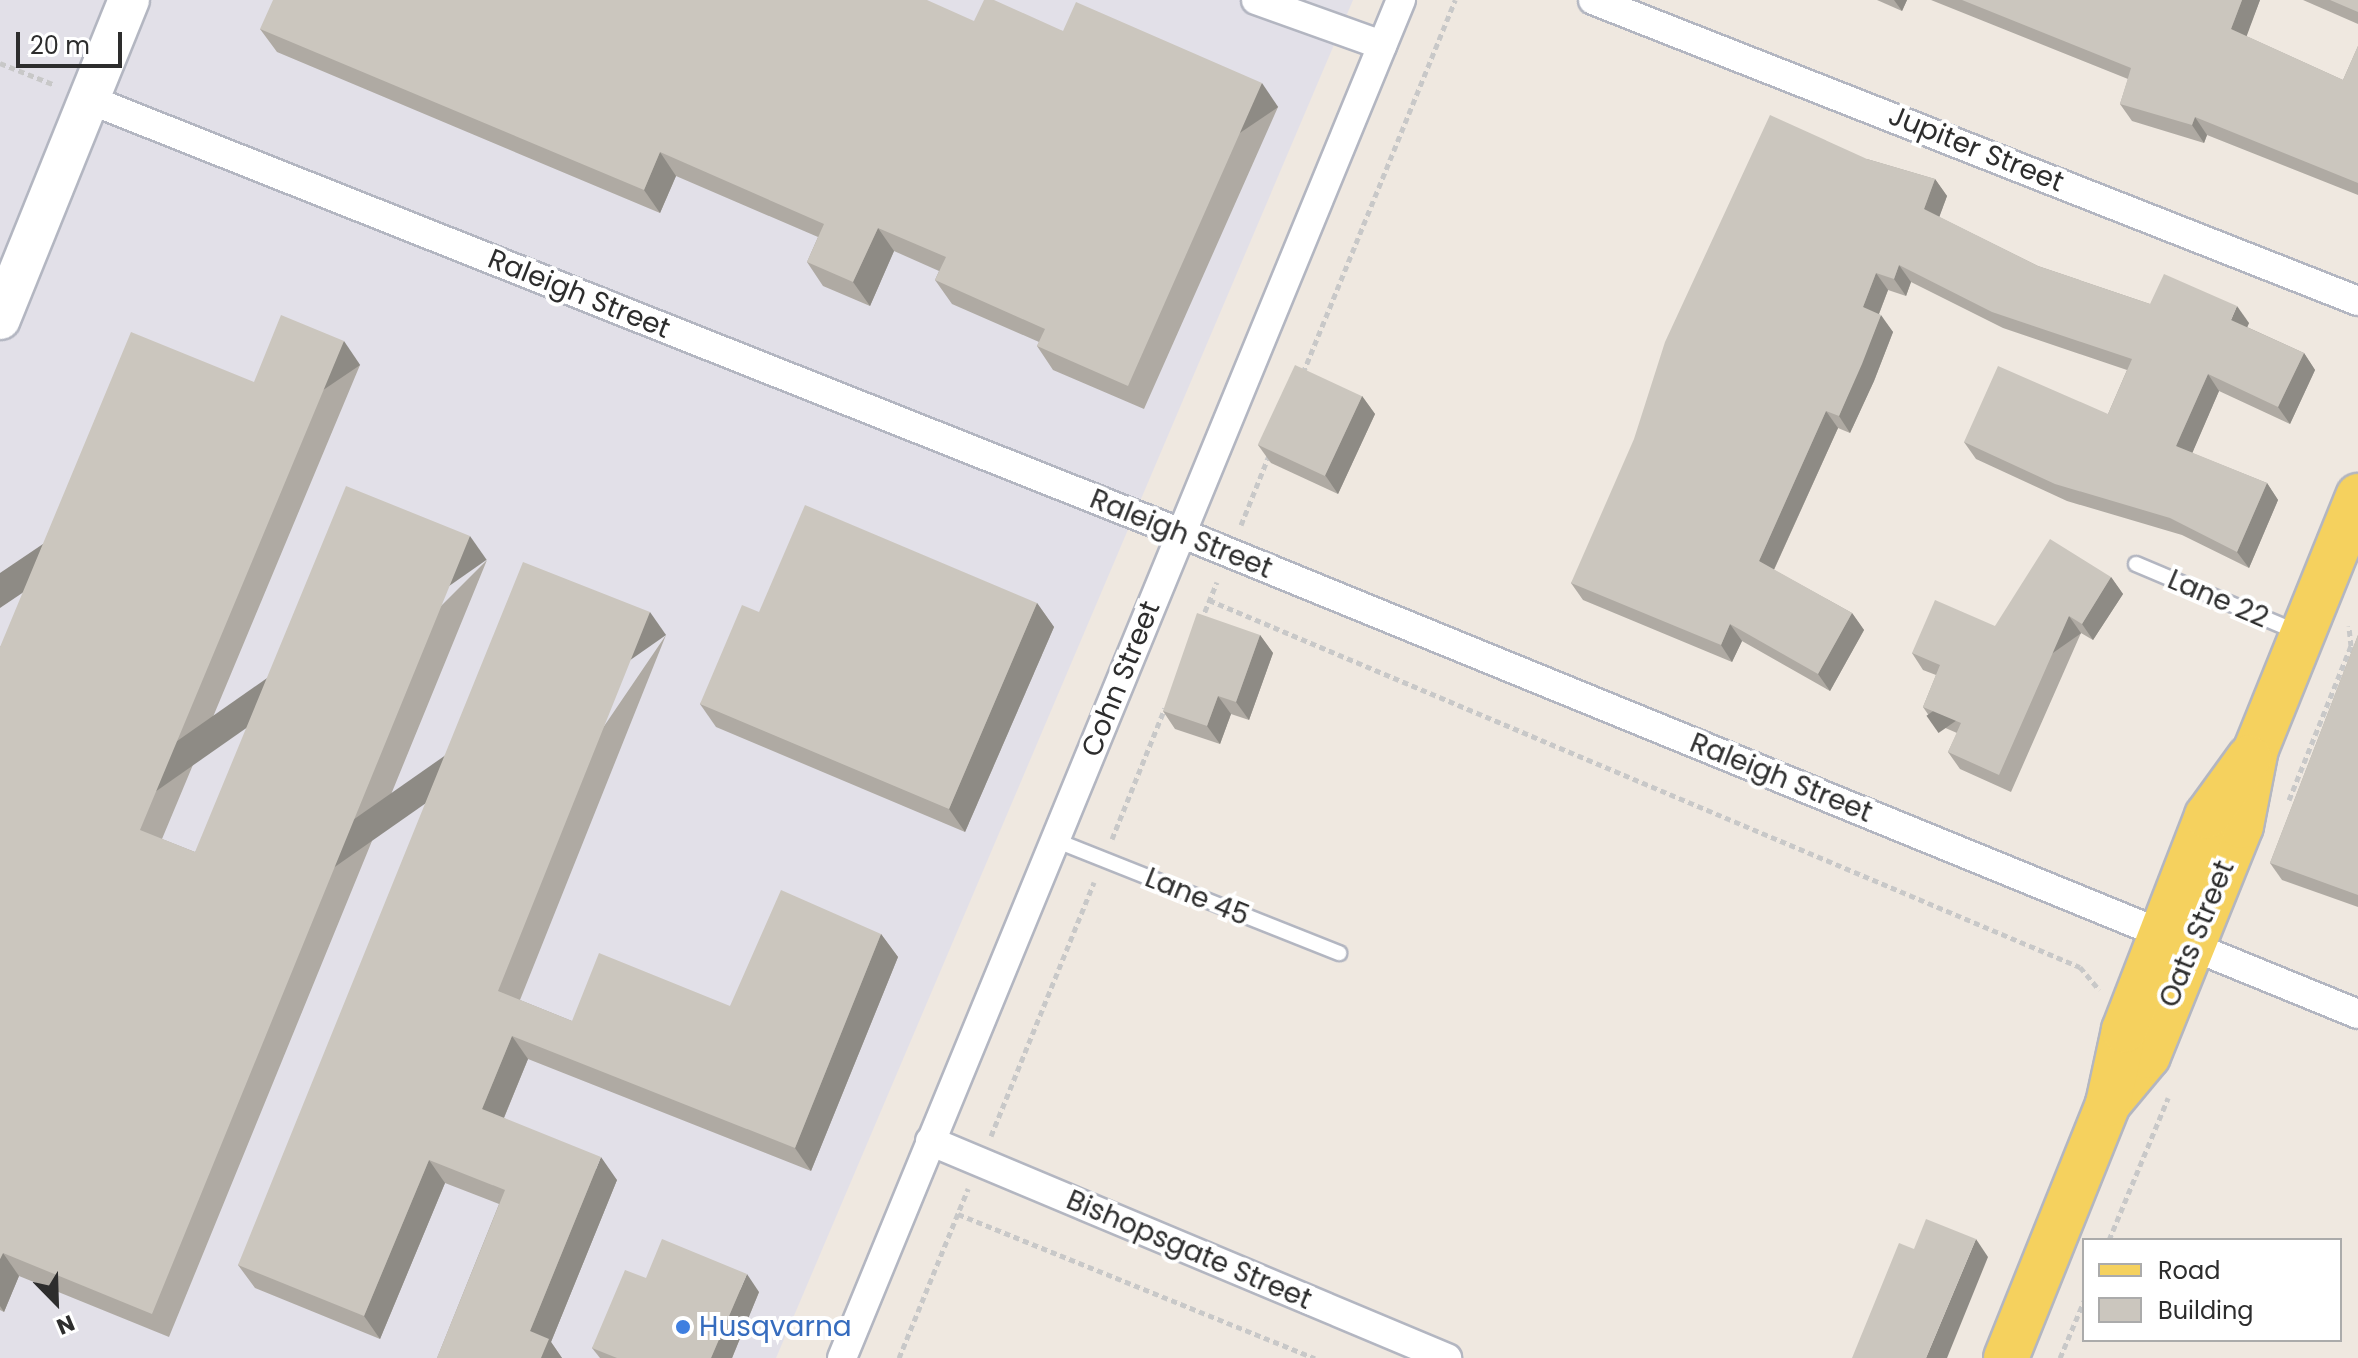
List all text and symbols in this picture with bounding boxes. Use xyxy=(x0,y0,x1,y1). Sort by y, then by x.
scale bar xyxy=(20,16,126,66)
text: 20 m xyxy=(30,29,90,62)
street label: Jupiter Street xyxy=(1883,99,2069,199)
street label: Raleigh Street xyxy=(483,242,675,346)
street label: Raleigh Street xyxy=(1085,482,1277,586)
street label: Lane 22 xyxy=(2163,563,2273,635)
street label: Cohn Street xyxy=(1075,596,1167,762)
street label: Raleigh Street xyxy=(1685,726,1877,830)
street label: Oats Street xyxy=(2152,856,2242,1012)
street label: Lane 45 xyxy=(1140,861,1254,933)
street label: Bishopsgate Street xyxy=(1061,1183,1317,1317)
legend xyxy=(2082,1238,2342,1342)
text: Road xyxy=(2158,1254,2220,1287)
north arrow xyxy=(16,1262,96,1342)
text: Building xyxy=(2158,1294,2254,1327)
text: N xyxy=(52,1307,79,1342)
place label: Husqvarna xyxy=(699,1310,852,1344)
marker: Husqvarna xyxy=(674,1318,692,1336)

